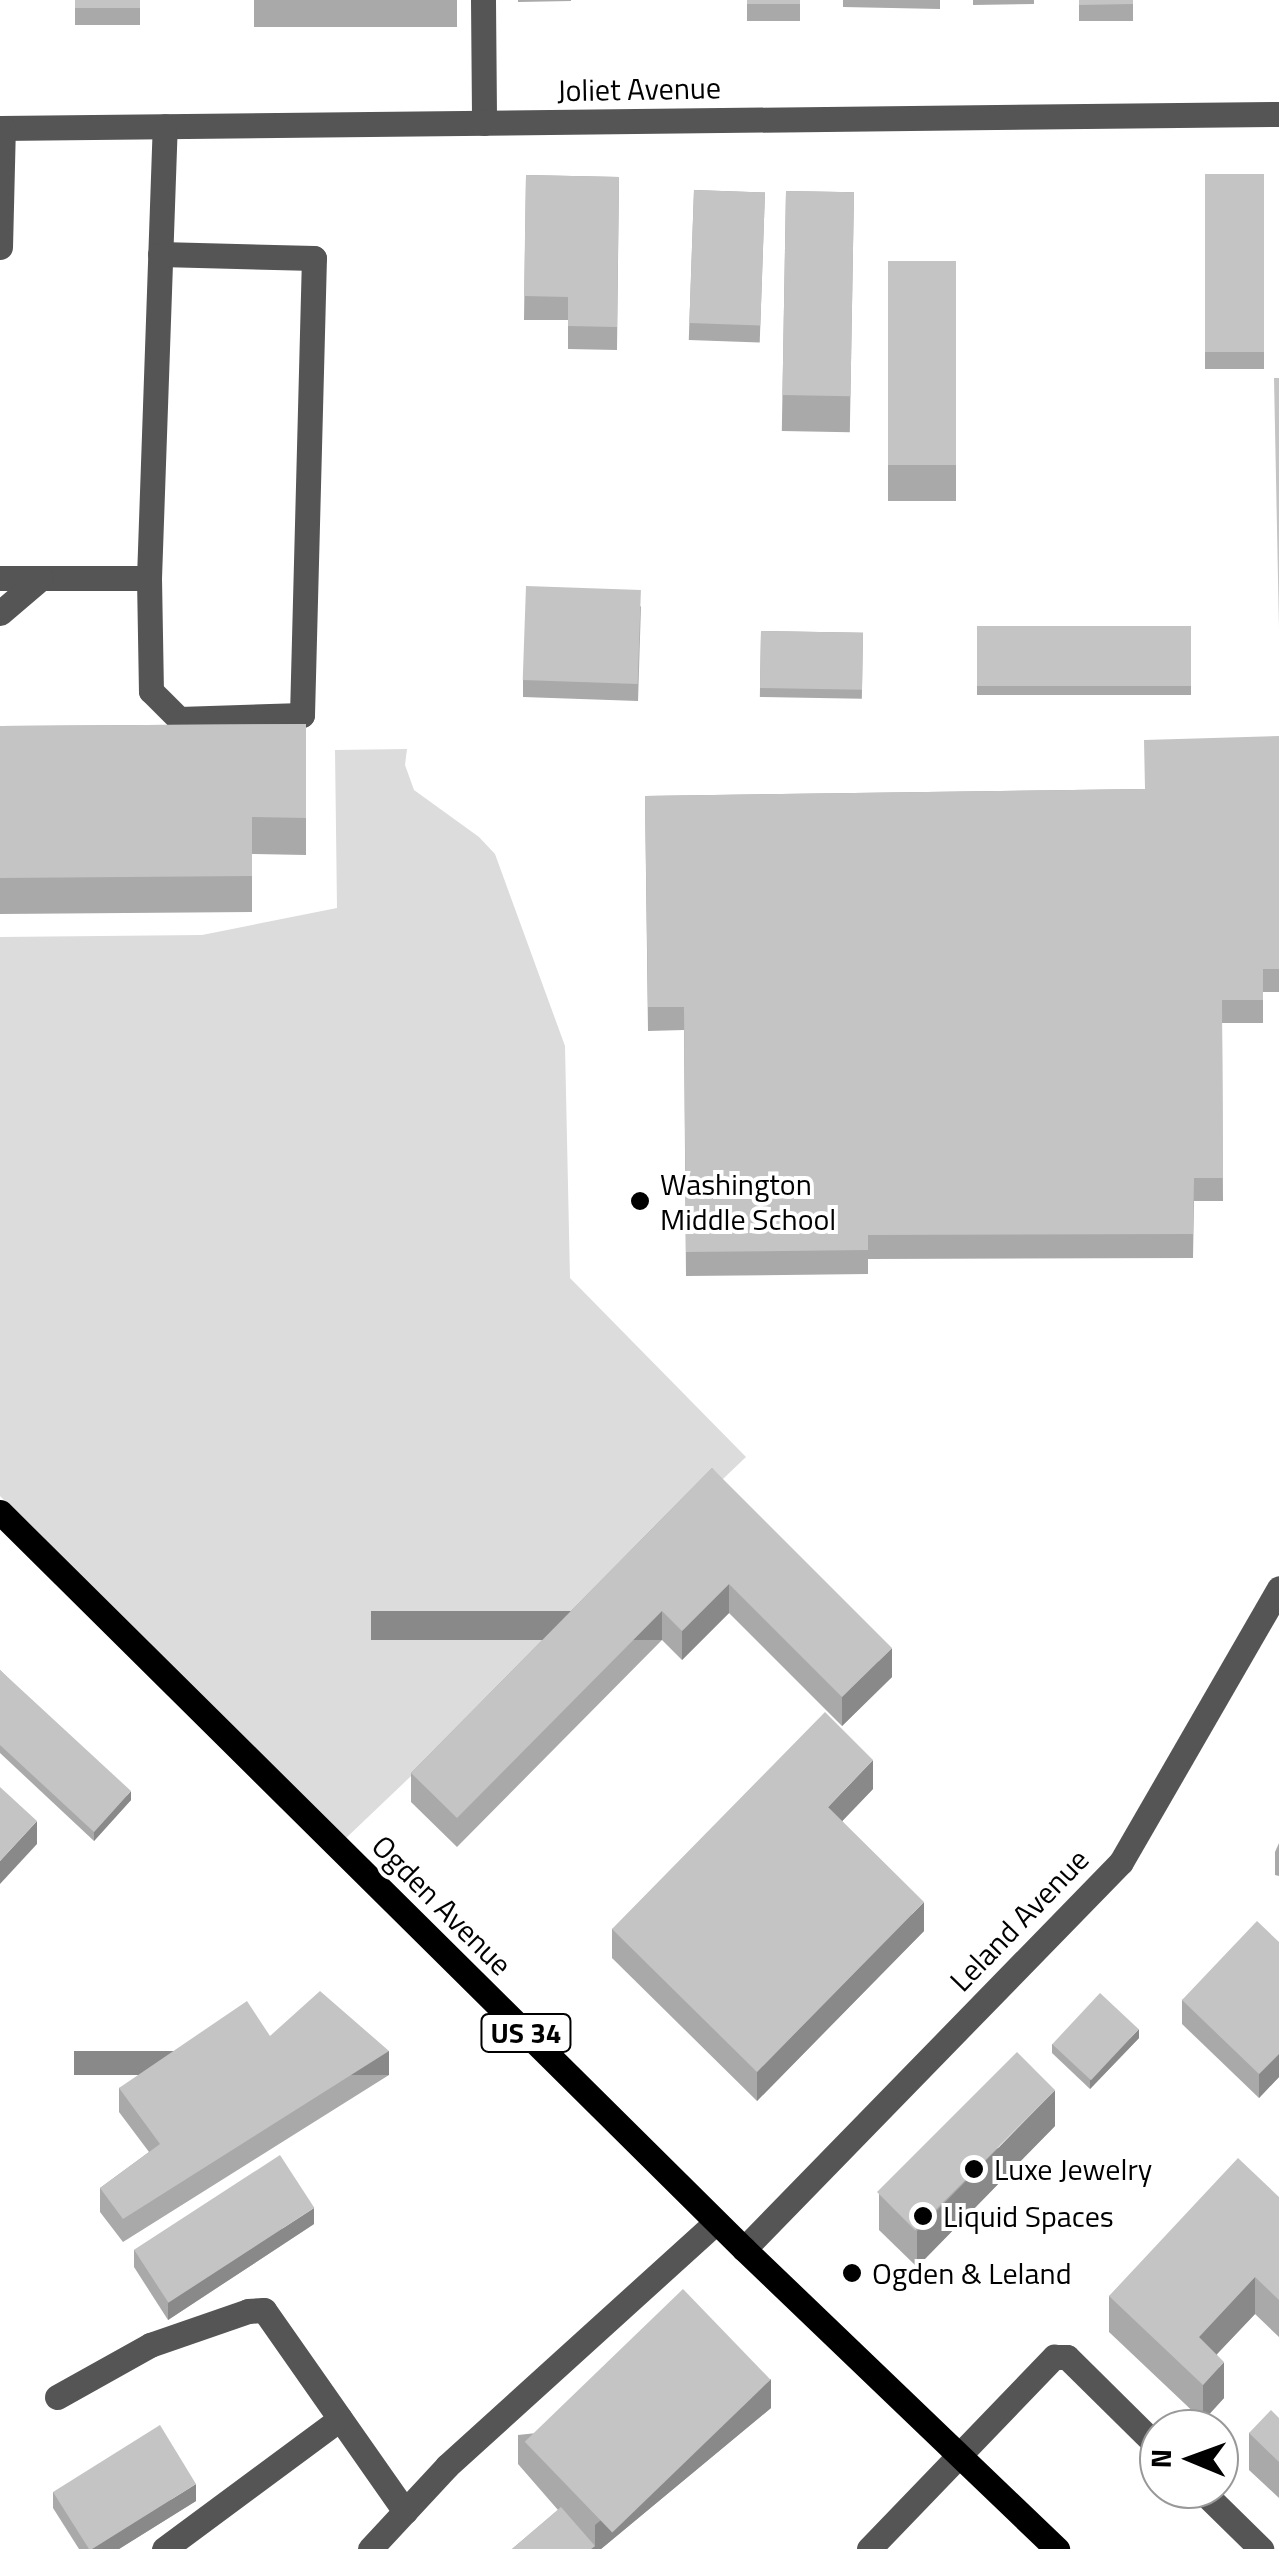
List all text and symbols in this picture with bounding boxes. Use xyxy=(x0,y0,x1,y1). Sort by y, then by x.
street label: Joliet Avenue xyxy=(557,70,721,108)
place label: Washington Middle School xyxy=(660,1166,836,1236)
marker: Washington Middle School xyxy=(629,1190,651,1212)
street label: Ogden Avenue xyxy=(365,1828,519,1982)
street label: Leland Avenue xyxy=(942,1841,1096,1999)
road number: US 34 xyxy=(478,2010,574,2056)
place label: Luxe Jewelry xyxy=(994,2151,1152,2187)
marker: Luxe Jewelry xyxy=(963,2158,985,2180)
place label: Liquid Spaces xyxy=(943,2198,1114,2234)
marker: Liquid Spaces xyxy=(912,2205,934,2227)
place label: Ogden & Leland xyxy=(872,2255,1071,2291)
marker: Ogden & Leland xyxy=(841,2262,863,2284)
north arrow xyxy=(1139,2409,1239,2509)
text: N xyxy=(1139,2448,1182,2469)

